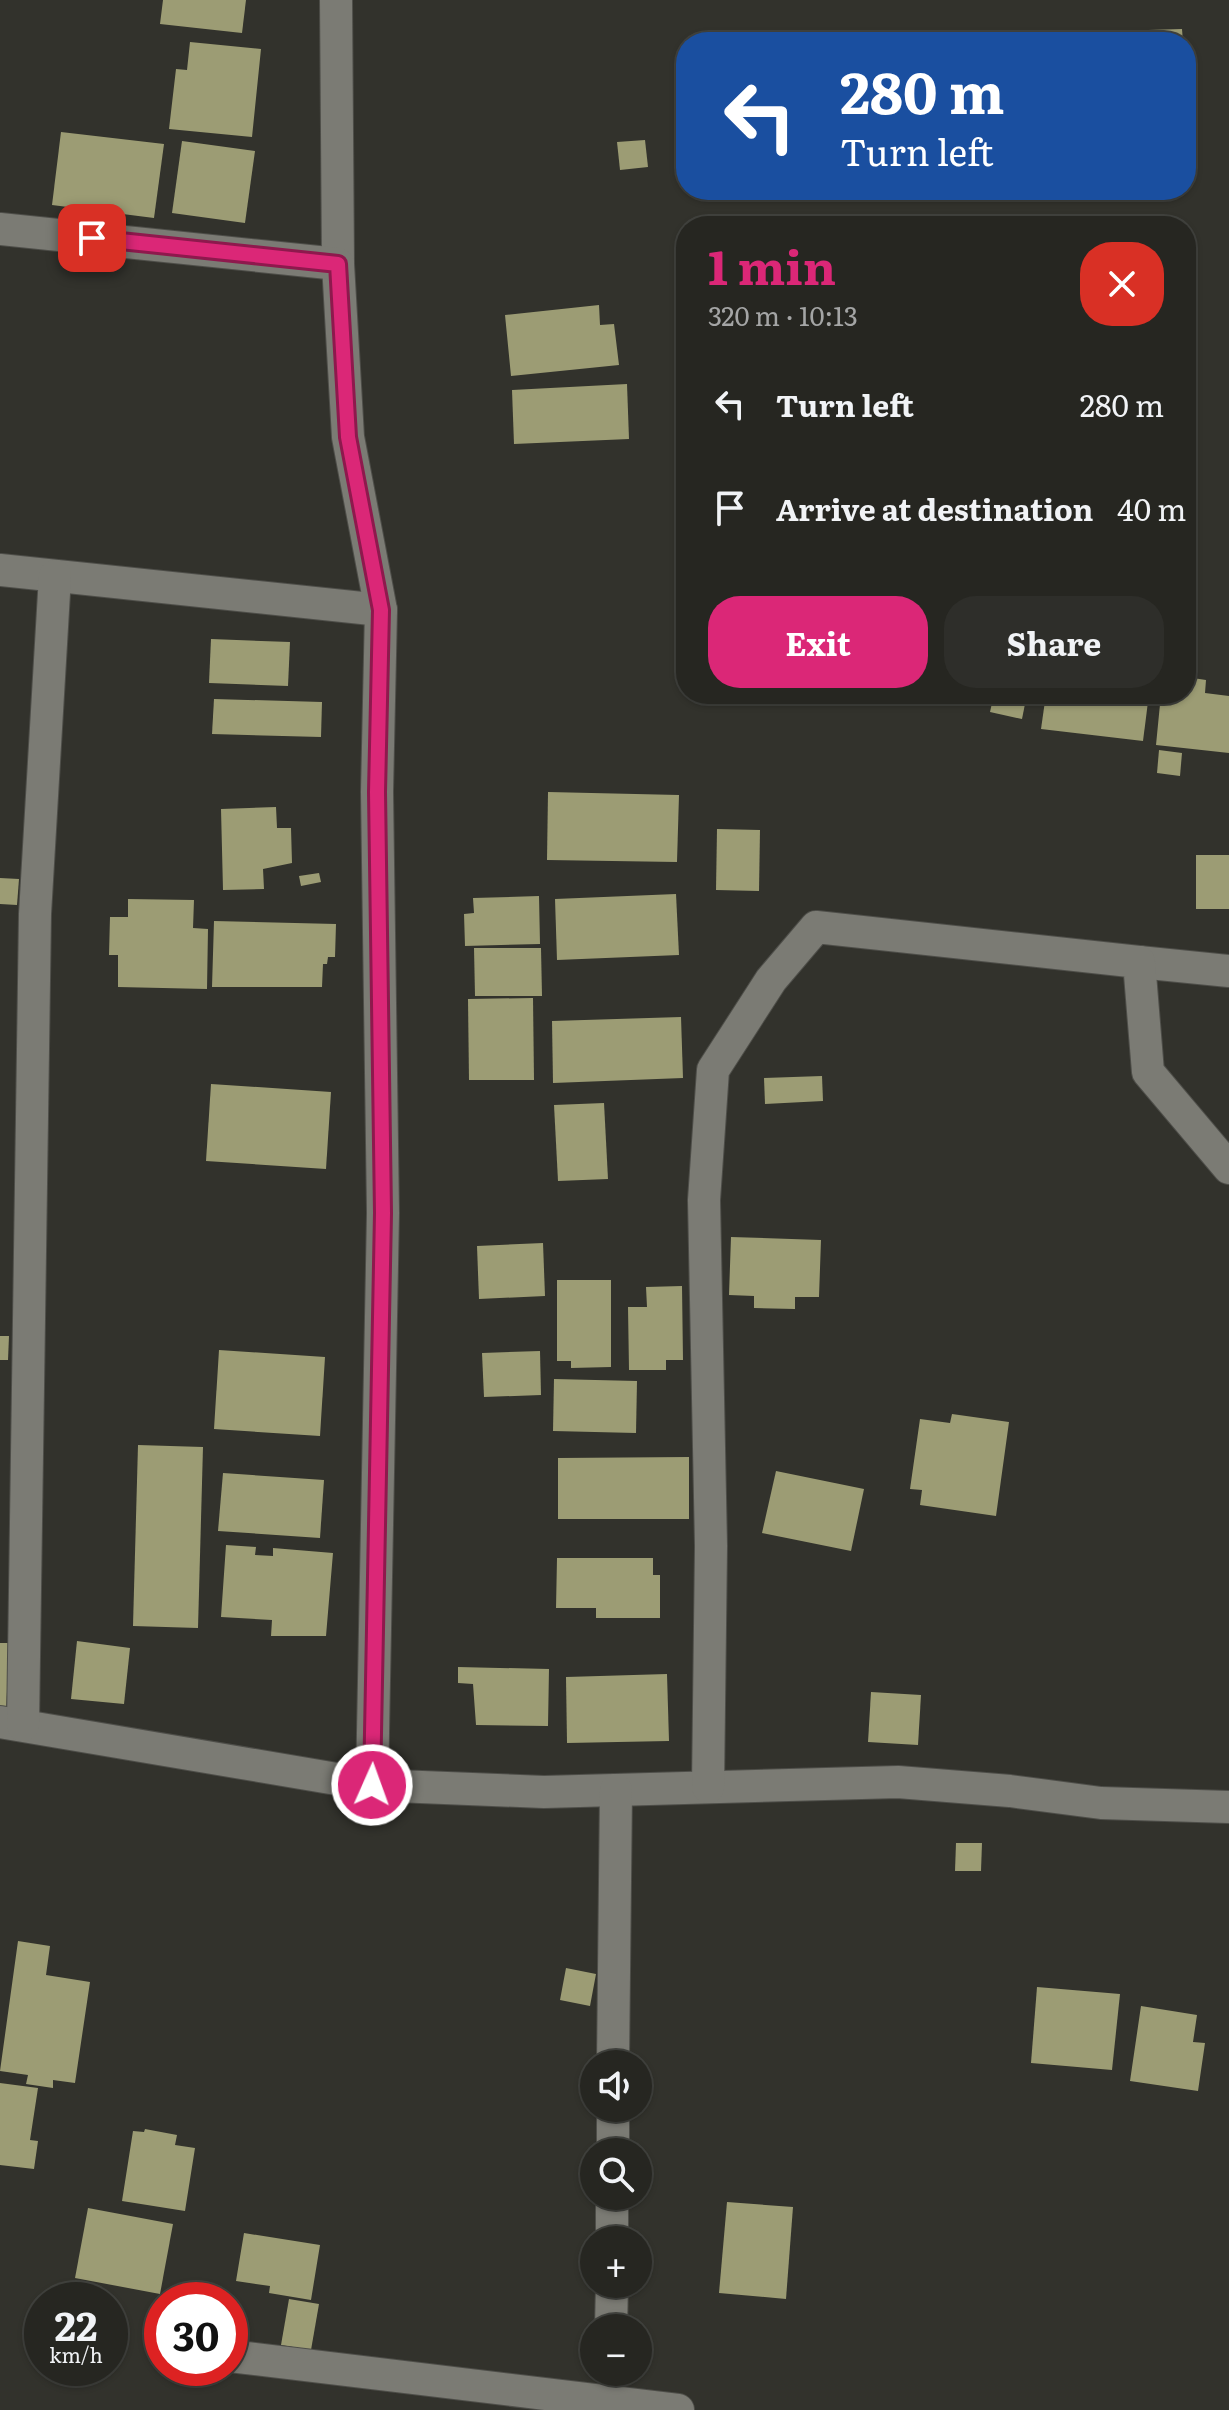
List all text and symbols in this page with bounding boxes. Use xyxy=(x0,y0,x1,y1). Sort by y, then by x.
text: 280 m xyxy=(840,48,1005,131)
icon: left xyxy=(708,64,812,168)
text: Turn left xyxy=(840,124,994,177)
pin xyxy=(58,204,126,272)
icon: arrive xyxy=(70,216,114,260)
text: 1 min xyxy=(708,229,836,300)
button: close xyxy=(1080,242,1164,326)
text: 320 m · 10:13 xyxy=(708,295,858,334)
icon: left xyxy=(708,382,752,426)
text: Turn left xyxy=(776,382,914,426)
text: 280 m xyxy=(1080,382,1164,426)
icon: arrive xyxy=(708,486,752,530)
text: Arrive at destination xyxy=(776,486,1093,530)
text: 40 m xyxy=(1117,486,1186,530)
button: Exit xyxy=(708,596,928,688)
button: Share xyxy=(944,596,1164,688)
position arrow xyxy=(330,1743,414,1827)
map controls xyxy=(580,2050,652,2386)
button: sound xyxy=(580,2050,652,2122)
button: search xyxy=(580,2138,652,2210)
button: + xyxy=(580,2226,652,2298)
speed limit sign: 30 xyxy=(144,2282,248,2386)
text: 22 xyxy=(55,2294,97,2353)
button: − xyxy=(580,2314,652,2386)
text: km/h xyxy=(49,2339,103,2369)

